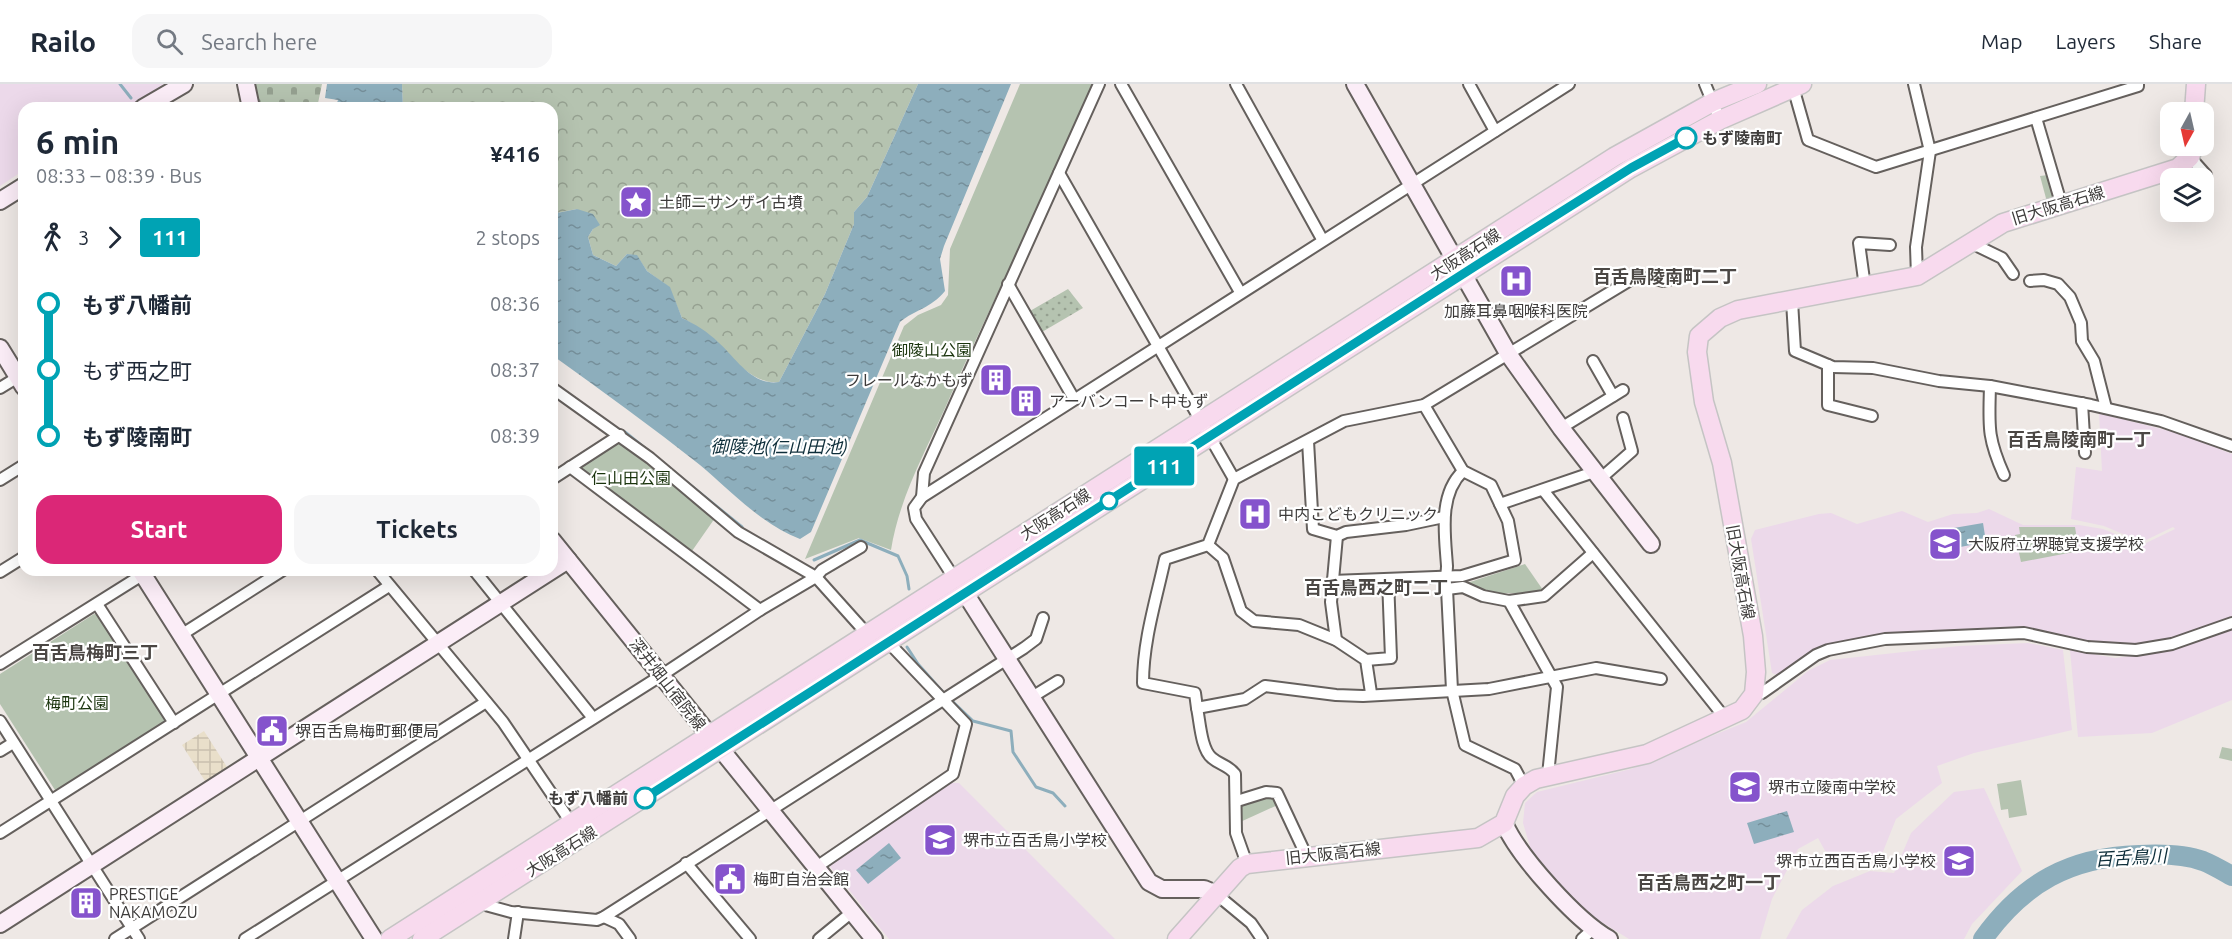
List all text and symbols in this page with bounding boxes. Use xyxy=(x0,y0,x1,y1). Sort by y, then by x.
search box xyxy=(132,14,552,68)
icon: search xyxy=(153,25,186,58)
text: Railo xyxy=(30,26,96,57)
text: Search here xyxy=(201,29,317,54)
text: Map xyxy=(1981,29,2022,53)
text: Layers xyxy=(2055,29,2116,53)
text: Share xyxy=(2149,29,2202,53)
north arrow xyxy=(2160,102,2214,156)
map controls xyxy=(2160,102,2214,222)
text: 6 min xyxy=(36,123,119,160)
marker: もず陵南町 xyxy=(1675,127,1697,149)
place label: もず陵南町 xyxy=(1702,129,1782,147)
text: ¥416 xyxy=(490,141,540,166)
text: 08:33 – 08:39 · Bus xyxy=(36,164,202,187)
button: layers xyxy=(2160,168,2214,222)
street label: 旧大阪高石線 xyxy=(2009,182,2107,228)
place icon: 土師ニサンザイ古墳 xyxy=(618,184,654,220)
place label: 土師ニサンザイ古墳 xyxy=(659,193,803,211)
icon: walk xyxy=(36,221,69,254)
icon: forward xyxy=(98,221,131,254)
text: 111 xyxy=(152,225,188,249)
street label: 大阪高石線 xyxy=(1427,225,1503,283)
text: 3 xyxy=(78,226,89,249)
text: 2 stops xyxy=(476,226,540,249)
hospital icon: 加藤耳鼻咽喉科医院 xyxy=(1498,263,1534,299)
district label: 百舌鳥陵南町二丁 xyxy=(1593,266,1737,286)
text: もず八幡前 xyxy=(82,292,192,317)
text: 08:36 xyxy=(490,292,540,315)
place label: 加藤耳鼻咽喉科医院 xyxy=(1444,302,1588,320)
park label: 御陵山公園 xyxy=(892,341,972,359)
text: もず西之町 xyxy=(82,358,192,383)
text: 08:37 xyxy=(490,358,540,381)
building icon: フレールなかもず xyxy=(978,362,1014,398)
place label: フレールなかもず xyxy=(845,371,973,389)
building icon: アーバンコート中もず xyxy=(1008,383,1044,419)
place label: アーバンコート中もず xyxy=(1049,392,1209,410)
text: もず陵南町 xyxy=(82,424,192,449)
text: 08:39 xyxy=(490,424,540,447)
district label: 百舌鳥陵南町一丁 xyxy=(2007,429,2151,449)
water label: 御陵池(仁山田池) xyxy=(710,436,848,457)
line badge: 111 xyxy=(1130,446,1198,485)
text: 111 xyxy=(1146,454,1182,478)
park label: 仁山田公園 xyxy=(591,469,671,487)
street label: 大阪高石線 xyxy=(1017,485,1093,543)
unlabelled marker xyxy=(1100,492,1118,510)
button: Start xyxy=(36,495,282,564)
button: Tickets xyxy=(294,495,540,564)
hospital icon: 中内こどもクリニック xyxy=(1237,496,1273,532)
place label: 中内こどもクリニック xyxy=(1278,505,1438,523)
street label: 旧大阪高石線 xyxy=(1724,523,1758,621)
school or university icon: 大阪府立堺聴覚支援学校 xyxy=(1927,526,1963,562)
place label: 大阪府立堺聴覚支援学校 xyxy=(1968,535,2144,553)
district label: 百舌鳥西之町二丁 xyxy=(1304,577,1448,597)
street label: 深井畑山宿院線 xyxy=(626,634,710,734)
district label: 百舌鳥梅町三丁 xyxy=(32,642,158,662)
park label: 梅町公園 xyxy=(45,694,109,712)
public building icon: 堺百舌鳥梅町郵便局 xyxy=(254,713,290,749)
place label: 堺百舌鳥梅町郵便局 xyxy=(295,722,439,740)
school or university icon: 堺市立陵南中学校 xyxy=(1727,769,1763,805)
place label: 堺市立陵南中学校 xyxy=(1768,778,1896,796)
marker: もず八幡前 xyxy=(634,787,656,809)
place label: もず八幡前 xyxy=(548,789,628,807)
street label: 大阪高石線 xyxy=(522,822,600,880)
school or university icon: 堺市立百舌鳥小学校 xyxy=(922,822,958,858)
place label: 堺市立百舌鳥小学校 xyxy=(963,831,1107,849)
street label: 旧大阪高石線 xyxy=(1284,839,1382,867)
school or university icon: 堺市立西百舌鳥小学校 xyxy=(1941,843,1977,879)
water label: 百舌鳥川 xyxy=(2094,845,2169,869)
place label: 堺市立西百舌鳥小学校 xyxy=(1776,852,1936,870)
public building icon: 梅町自治会館 xyxy=(712,861,748,897)
place label: 梅町自治会館 xyxy=(753,870,849,888)
district label: 百舌鳥西之町一丁 xyxy=(1637,872,1781,892)
building icon: PRESTIGE NAKAMOZU xyxy=(68,885,104,921)
place label: PRESTIGE NAKAMOZU xyxy=(109,885,198,921)

